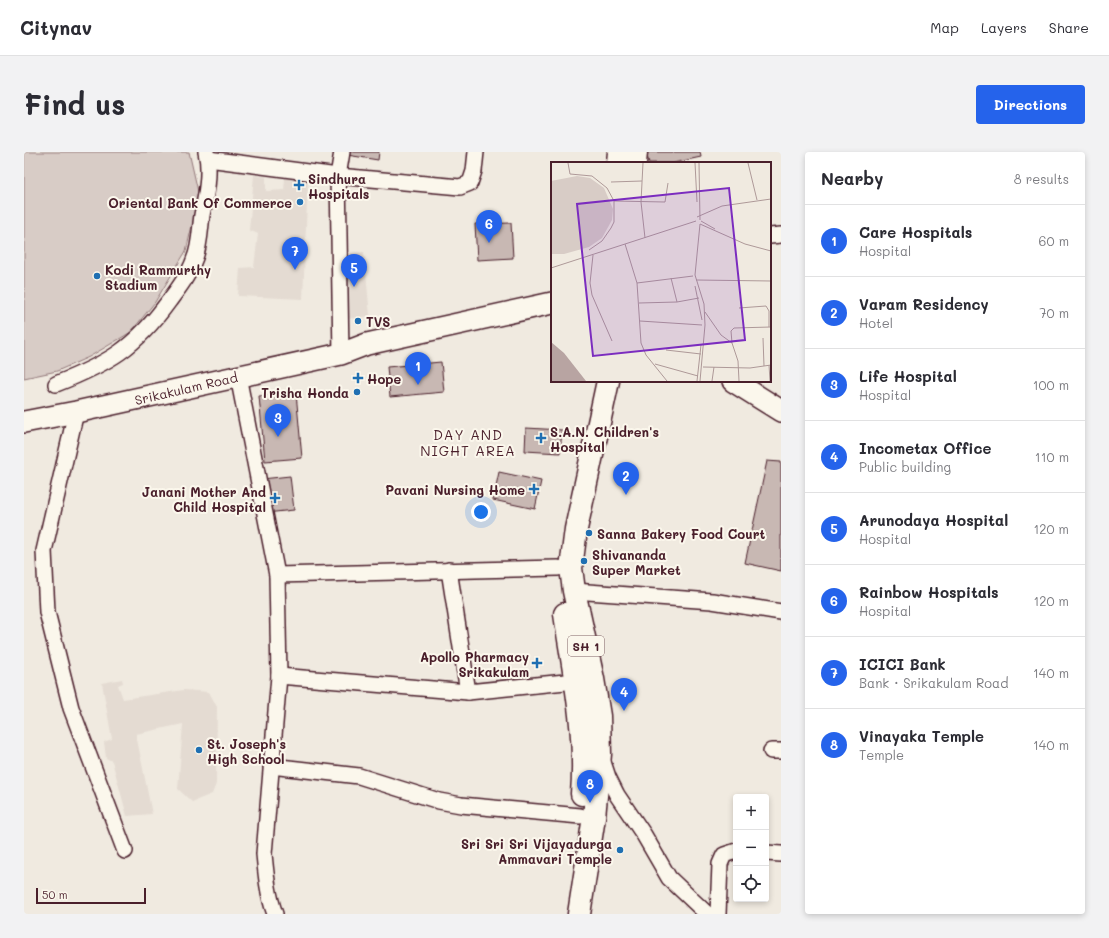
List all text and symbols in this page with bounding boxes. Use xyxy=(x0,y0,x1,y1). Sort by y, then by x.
text: Citynav xyxy=(20,15,92,40)
text: Map xyxy=(930,18,959,37)
text: Layers xyxy=(981,18,1027,37)
text: Share xyxy=(1049,18,1089,37)
button: Directions xyxy=(976,85,1085,124)
text: Find us xyxy=(24,86,125,122)
inset map xyxy=(551,162,771,382)
text: Nearby xyxy=(821,167,883,189)
place label: Sindhura Hospitals xyxy=(308,170,369,202)
text: 8 results xyxy=(1014,170,1069,187)
marker: Sindhura Hospitals xyxy=(293,179,305,191)
place label: Oriental Bank Of Commerce xyxy=(108,194,292,211)
marker: Oriental Bank Of Commerce xyxy=(295,197,305,207)
pin: 6 xyxy=(476,210,502,243)
text: Care Hospitals xyxy=(859,222,972,242)
text: 1 xyxy=(831,232,837,249)
text: 60 m xyxy=(1039,232,1069,249)
pin: 7 xyxy=(282,237,308,270)
text: Hospital xyxy=(859,242,911,259)
pin: 5 xyxy=(341,254,367,287)
place label: Kodi Rammurthy Stadium xyxy=(105,261,211,293)
marker: Kodi Rammurthy Stadium xyxy=(92,271,102,281)
text: Varam Residency xyxy=(859,294,989,314)
text: 2 xyxy=(830,304,838,321)
text: 70 m xyxy=(1039,304,1069,321)
place label: TVS xyxy=(366,313,390,330)
text: Hotel xyxy=(859,314,893,331)
marker: TVS xyxy=(353,316,363,326)
pin: 1 xyxy=(405,352,431,385)
text: Life Hospital xyxy=(859,366,957,386)
street label: Srikakulam Road xyxy=(133,368,239,408)
place label: Hope xyxy=(367,370,402,387)
marker: Hope xyxy=(352,372,364,384)
text: 3 xyxy=(830,376,838,393)
text: 100 m xyxy=(1033,376,1069,393)
place label: Trisha Honda xyxy=(261,384,349,401)
text: Hospital xyxy=(859,386,911,403)
marker: Trisha Honda xyxy=(352,387,362,397)
pin: 3 xyxy=(265,404,291,437)
place label: S.A.N. Children's Hospital xyxy=(550,423,659,455)
district label: DAY AND NIGHT AREA xyxy=(420,425,516,460)
marker: S.A.N. Children's Hospital xyxy=(535,432,547,444)
text: Incometax Office xyxy=(859,438,991,458)
text: 4 xyxy=(830,448,838,465)
text: 110 m xyxy=(1035,448,1069,465)
text: Public building xyxy=(859,458,951,475)
pin: 2 xyxy=(613,462,639,495)
place label: Pavani Nursing Home xyxy=(385,481,525,498)
place label: Janani Mother And Child Hospital xyxy=(142,483,266,515)
marker: Pavani Nursing Home xyxy=(528,483,540,495)
marker: Janani Mother And Child Hospital xyxy=(269,492,281,504)
your location xyxy=(471,502,491,522)
text: Arunodaya Hospital xyxy=(859,510,1008,530)
text: 5 xyxy=(830,520,838,537)
text: 120 m xyxy=(1033,520,1069,537)
place label: Sanna Bakery Food Court xyxy=(597,525,765,543)
marker: Sanna Bakery Food Court xyxy=(584,528,594,538)
text: Hospital xyxy=(859,530,911,547)
place label: Shivananda Super Market xyxy=(592,546,681,578)
marker: Shivananda Super Market xyxy=(579,556,589,566)
text: Rainbow Hospitals xyxy=(859,582,999,602)
text: 6 xyxy=(830,592,838,609)
text: 120 m xyxy=(1033,592,1069,609)
text: Hospital xyxy=(859,602,911,619)
road number: SH 1 xyxy=(568,636,604,656)
place label: Apollo Pharmacy Srikakulam xyxy=(420,648,529,680)
text: ICICI Bank xyxy=(859,654,946,674)
marker: Apollo Pharmacy Srikakulam xyxy=(532,658,542,668)
text: 7 xyxy=(830,664,838,681)
text: 140 m xyxy=(1033,664,1069,681)
text: Bank · Srikakulam Road xyxy=(859,674,1008,691)
pin: 4 xyxy=(611,678,637,711)
text: Vinayaka Temple xyxy=(859,726,984,746)
place label: St. Joseph's High School xyxy=(207,735,286,767)
text: 8 xyxy=(830,736,838,753)
text: 140 m xyxy=(1033,736,1069,753)
marker: St. Joseph's High School xyxy=(194,745,204,755)
text: Temple xyxy=(859,746,904,763)
pin: 8 xyxy=(577,770,603,803)
map controls xyxy=(733,794,769,902)
button: + xyxy=(733,794,769,830)
button: − xyxy=(733,830,769,866)
place label: Sri Sri Sri Vijayadurga Ammavari Temple xyxy=(461,835,612,867)
marker: Sri Sri Sri Vijayadurga Ammavari Temple xyxy=(615,845,625,855)
button: locate xyxy=(733,866,769,902)
scale bar xyxy=(36,886,146,905)
text: 50 m xyxy=(42,887,68,902)

